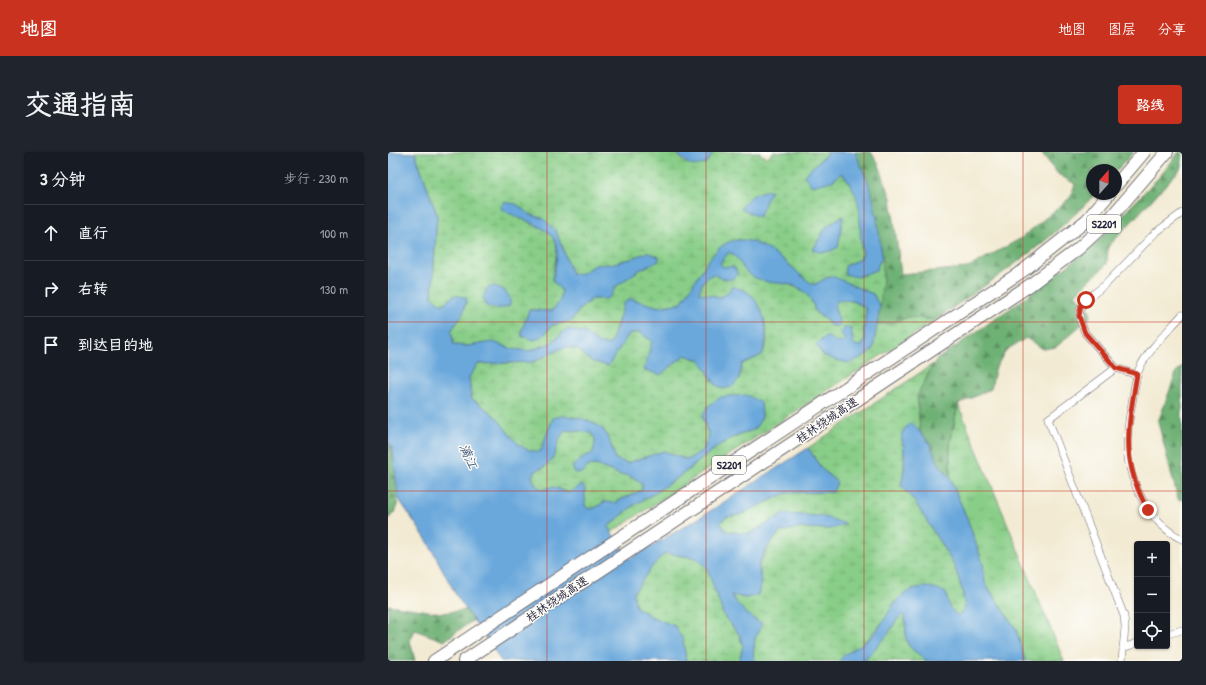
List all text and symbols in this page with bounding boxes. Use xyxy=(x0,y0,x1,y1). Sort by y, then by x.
text: 地图 xyxy=(20,15,58,41)
text: 地图 xyxy=(1058,19,1086,38)
text: 图层 xyxy=(1108,19,1136,38)
text: 分享 xyxy=(1158,19,1186,38)
text: 交通指南 xyxy=(24,85,136,123)
button: 路线 xyxy=(1118,85,1182,124)
north arrow xyxy=(1086,164,1122,200)
text: 3 分钟 xyxy=(40,167,86,190)
text: 步行 · 230 m xyxy=(284,169,348,187)
road number: S2201 xyxy=(1087,215,1121,233)
icon: ahead xyxy=(40,222,62,244)
text: 直行 xyxy=(78,222,108,243)
text: 100 m xyxy=(320,224,348,242)
icon: right xyxy=(40,278,62,300)
text: 右转 xyxy=(78,278,108,299)
text: 130 m xyxy=(320,280,348,298)
route start xyxy=(1077,291,1095,309)
icon: arrive xyxy=(40,334,62,356)
text: 到达目的地 xyxy=(78,334,153,355)
street label: 桂林绕城高速 xyxy=(792,392,861,447)
water label: 漓江 xyxy=(455,440,483,472)
road number: S2201 xyxy=(712,456,746,474)
route end xyxy=(1139,501,1157,519)
map controls xyxy=(1134,541,1170,649)
button: + xyxy=(1134,541,1170,577)
street label: 桂林绕城高速 xyxy=(522,571,591,626)
button: − xyxy=(1134,577,1170,613)
button: locate xyxy=(1134,613,1170,649)

